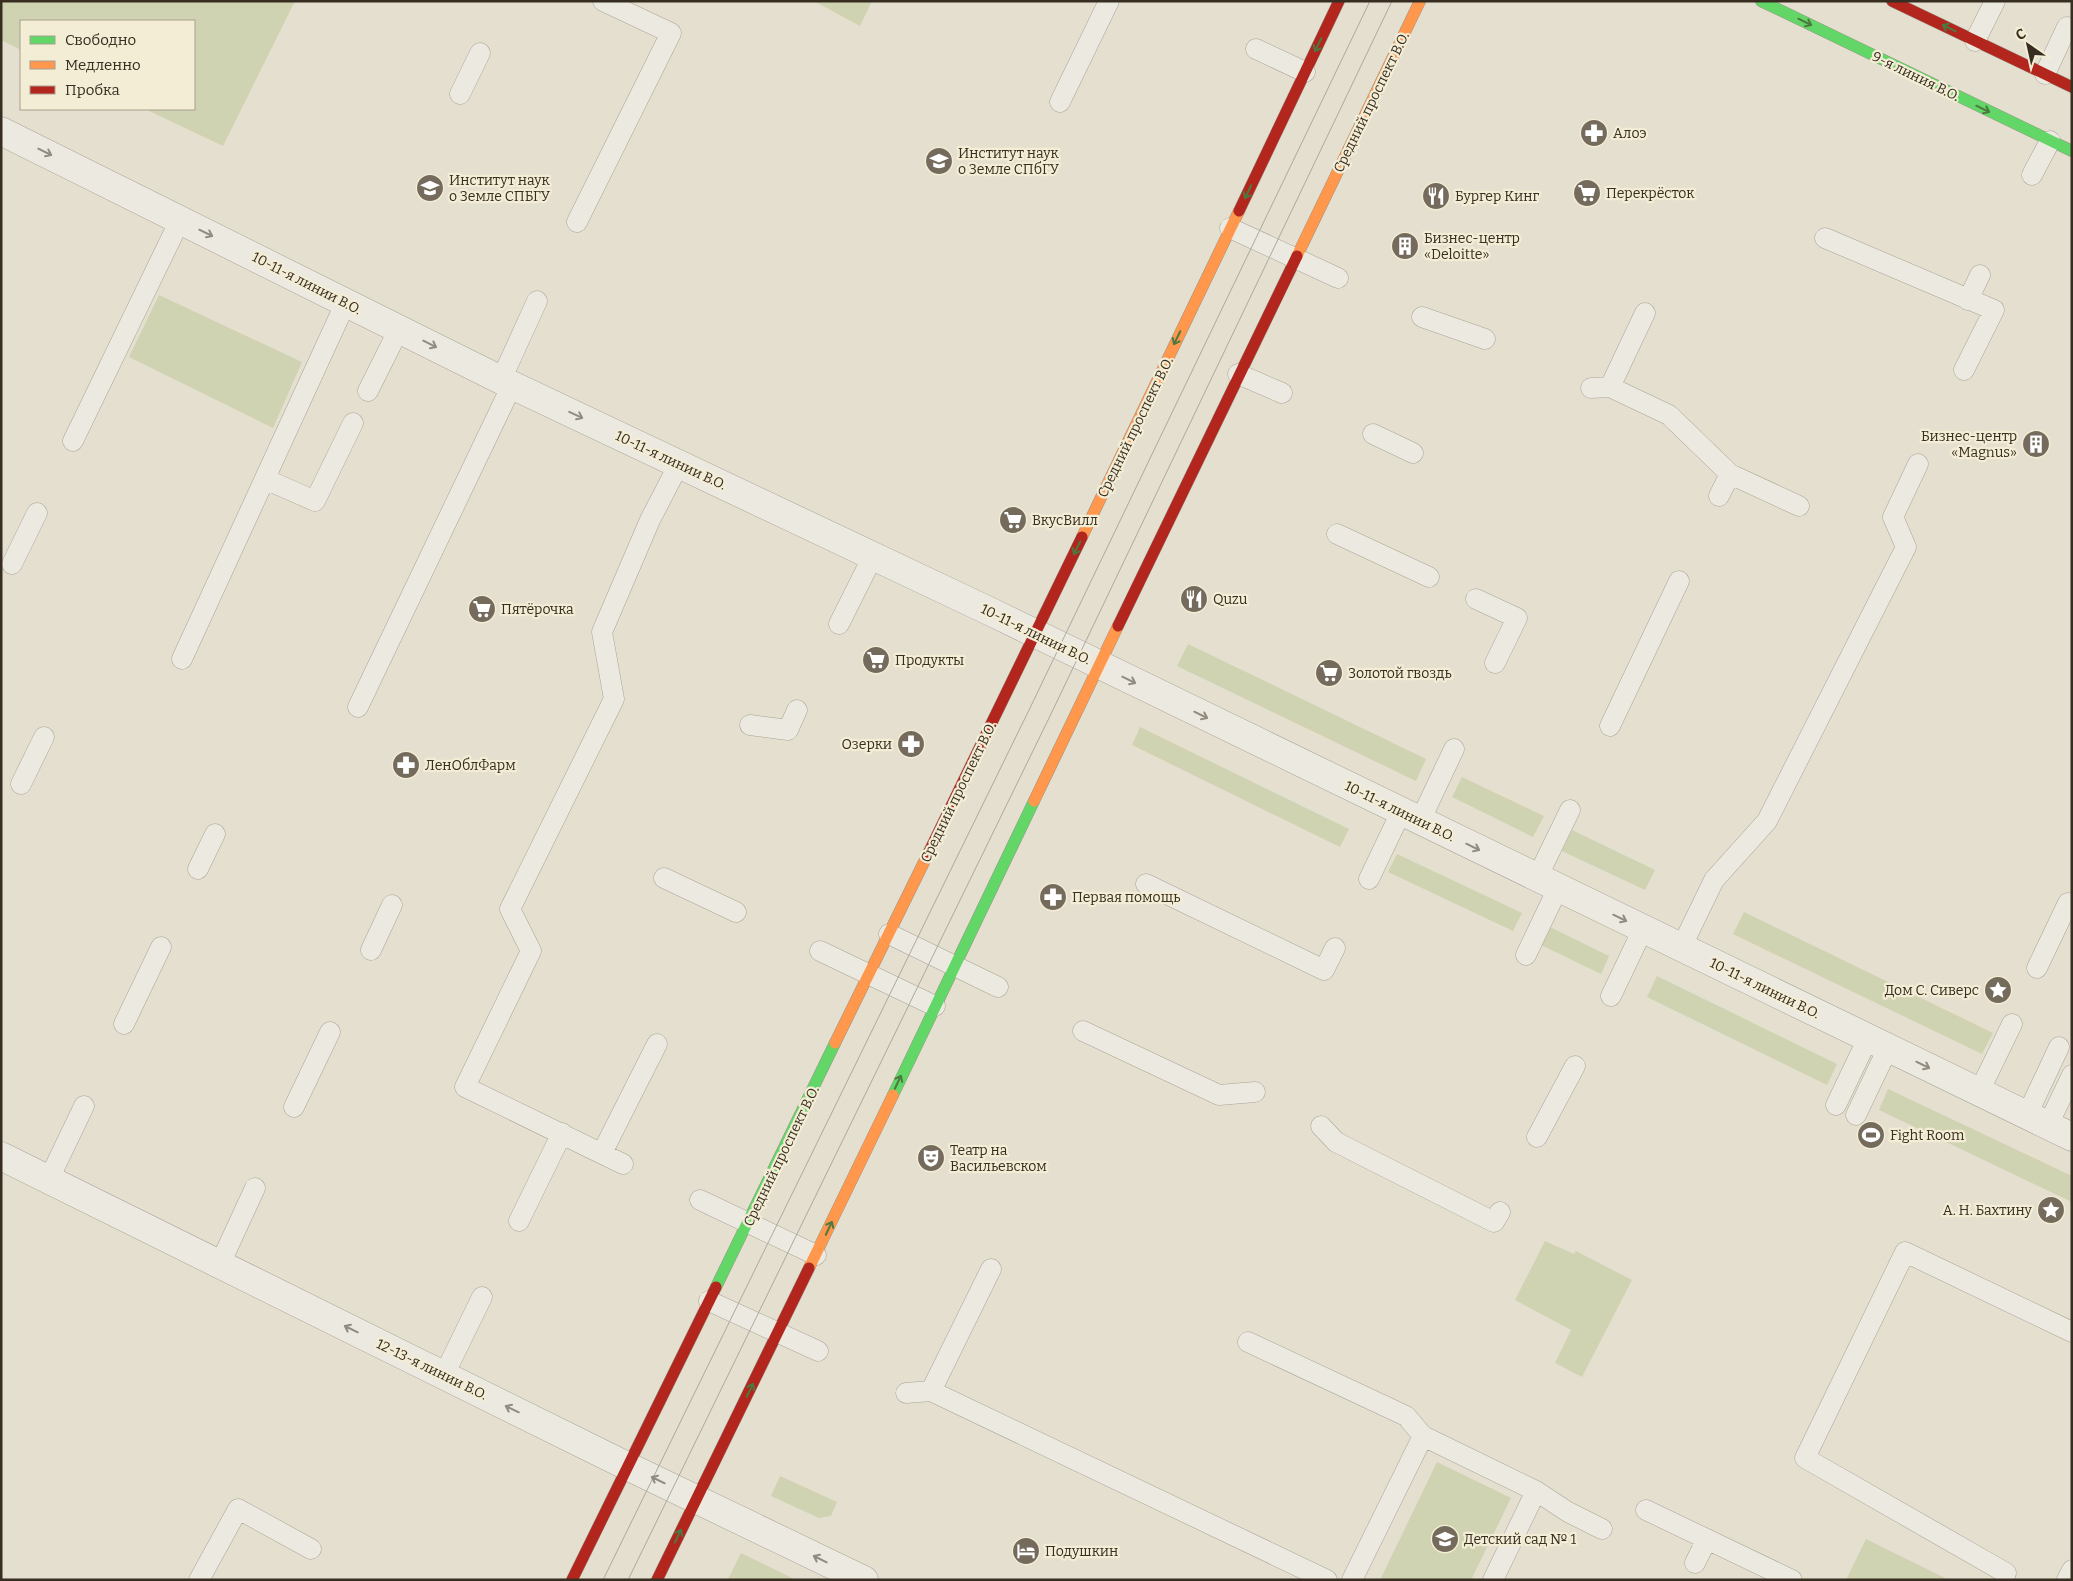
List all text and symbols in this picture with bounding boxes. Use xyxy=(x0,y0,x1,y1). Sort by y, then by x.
one-way arrow xyxy=(1797,18,1812,28)
legend xyxy=(20,20,195,110)
north arrow xyxy=(2003,20,2053,70)
one-way arrow xyxy=(1942,23,1957,33)
text: С xyxy=(2013,25,2030,44)
street label: Средний проспект В.О. xyxy=(1330,29,1413,175)
text: Свободно xyxy=(65,31,136,49)
one-way arrow xyxy=(1313,37,1322,52)
street label: 9-я линия В.О. xyxy=(1869,48,1962,105)
text: Медленно xyxy=(65,56,141,74)
text: Пробка xyxy=(65,81,120,99)
one-way arrow xyxy=(1975,104,1990,114)
pharmacy icon: Алоэ xyxy=(1579,118,1609,148)
place label: Алоэ xyxy=(1613,125,1646,142)
place label: Институт наук о Земле СПбГУ xyxy=(958,145,1060,178)
school or university icon: Институт наук о Земле СПбГУ xyxy=(924,146,954,176)
one-way arrow xyxy=(37,148,52,158)
place label: Институт наук о Земле СПБГУ xyxy=(449,172,551,205)
school or university icon: Институт наук о Земле СПБГУ xyxy=(415,173,445,203)
supermarket icon: Перекрёсток xyxy=(1572,178,1602,208)
restaurant icon: Бургер Кинг xyxy=(1421,181,1451,211)
one-way arrow xyxy=(1242,184,1252,199)
place label: Перекрёсток xyxy=(1606,185,1695,202)
place label: Бургер Кинг xyxy=(1455,188,1539,205)
one-way arrow xyxy=(198,228,213,238)
place label: Бизнес-центр «Deloitte» xyxy=(1424,230,1520,263)
building icon: Бизнес-центр «Deloitte» xyxy=(1390,231,1420,261)
street label: 10-11-я линии В.О. xyxy=(249,249,364,318)
one-way arrow xyxy=(1172,330,1182,345)
one-way arrow xyxy=(422,340,437,349)
street label: Средний проспект В.О. xyxy=(1094,354,1177,500)
one-way arrow xyxy=(568,411,583,420)
street label: 10-11-я линии В.О. xyxy=(613,427,729,494)
place label: Бизнес-центр «Magnus» xyxy=(1921,428,2017,461)
building icon: Бизнес-центр «Magnus» xyxy=(2021,429,2051,459)
supermarket icon: ВкусВилл xyxy=(998,505,1028,535)
place label: ВкусВилл xyxy=(1032,512,1098,529)
one-way arrow xyxy=(1072,540,1081,555)
restaurant icon: Quzu xyxy=(1179,584,1209,614)
place label: Quzu xyxy=(1213,591,1248,608)
supermarket icon: Пятёрочка xyxy=(467,594,497,624)
street label: 10-11-я линии В.О. xyxy=(978,600,1094,669)
place label: Пятёрочка xyxy=(501,601,574,618)
supermarket icon: Продукты xyxy=(861,645,891,675)
place label: Продукты xyxy=(895,652,964,669)
supermarket icon: Золотой гвоздь xyxy=(1314,658,1344,688)
place label: Золотой гвоздь xyxy=(1348,665,1452,682)
one-way arrow xyxy=(1121,676,1136,685)
one-way arrow xyxy=(1193,711,1208,720)
street label: Средний проспект В.О. xyxy=(917,719,1000,865)
pharmacy icon: Озерки xyxy=(896,729,926,759)
place label: Озерки xyxy=(841,736,892,753)
pharmacy icon: ЛенОблФарм xyxy=(391,750,421,780)
place label: ЛенОблФарм xyxy=(425,757,516,774)
street label: 10-11-я линии В.О. xyxy=(1342,777,1458,846)
one-way arrow xyxy=(1466,842,1481,852)
pharmacy icon: Первая помощь xyxy=(1038,882,1068,912)
place label: Первая помощь xyxy=(1072,889,1180,906)
one-way arrow xyxy=(1612,913,1627,923)
street label: 10-11-я линии В.О. xyxy=(1707,954,1823,1023)
place icon: Дом С. Сиверс xyxy=(1983,975,2013,1005)
place label: Дом С. Сиверс xyxy=(1885,982,1979,999)
one-way arrow xyxy=(1916,1060,1931,1070)
one-way arrow xyxy=(894,1074,904,1089)
street label: Средний проспект В.О. xyxy=(740,1083,823,1229)
sports icon: Fight Room xyxy=(1856,1120,1886,1150)
place label: Fight Room xyxy=(1890,1127,1965,1144)
place label: Театр на Васильевском xyxy=(950,1142,1047,1175)
theatre icon: Театр на Васильевском xyxy=(916,1143,946,1173)
place icon: А. Н. Бахтину xyxy=(2036,1195,2066,1225)
place label: А. Н. Бахтину xyxy=(1943,1202,2033,1219)
one-way arrow xyxy=(824,1221,834,1236)
one-way arrow xyxy=(344,1323,359,1333)
street label: 12-13-я линии В.О. xyxy=(373,1335,490,1404)
one-way arrow xyxy=(746,1383,755,1398)
one-way arrow xyxy=(505,1404,520,1413)
one-way arrow xyxy=(651,1475,666,1484)
school or university icon: Детский сад № 1 xyxy=(1430,1524,1460,1554)
one-way arrow xyxy=(674,1529,684,1544)
place label: Детский сад № 1 xyxy=(1464,1531,1577,1548)
hotel icon: Подушкин xyxy=(1011,1536,1041,1566)
place label: Подушкин xyxy=(1045,1543,1118,1560)
one-way arrow xyxy=(813,1553,828,1563)

